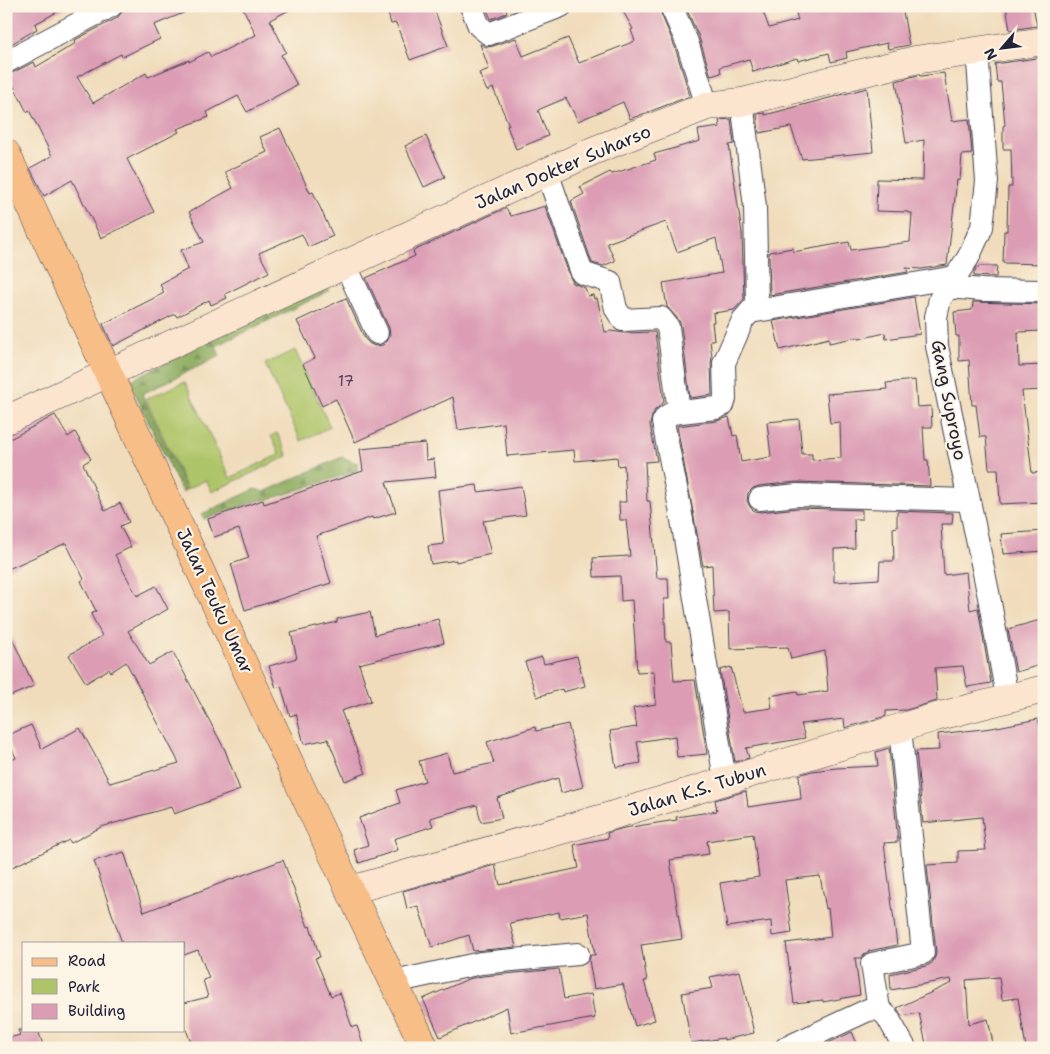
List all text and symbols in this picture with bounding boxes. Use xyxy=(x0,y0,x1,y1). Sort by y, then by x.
north arrow xyxy=(978,22,1028,72)
text: N xyxy=(980,45,1001,63)
street label: Jalan Dokter Suharso xyxy=(471,119,655,215)
street label: Gang Suproyo xyxy=(926,338,972,462)
house number: 17 xyxy=(338,371,354,391)
street label: Jalan Teuku Umar xyxy=(171,524,259,678)
street label: Jalan K.S. Tubun xyxy=(625,758,769,822)
legend xyxy=(22,942,185,1032)
text: Road xyxy=(68,951,106,971)
text: Park xyxy=(68,977,100,997)
text: Building xyxy=(68,1001,125,1021)

